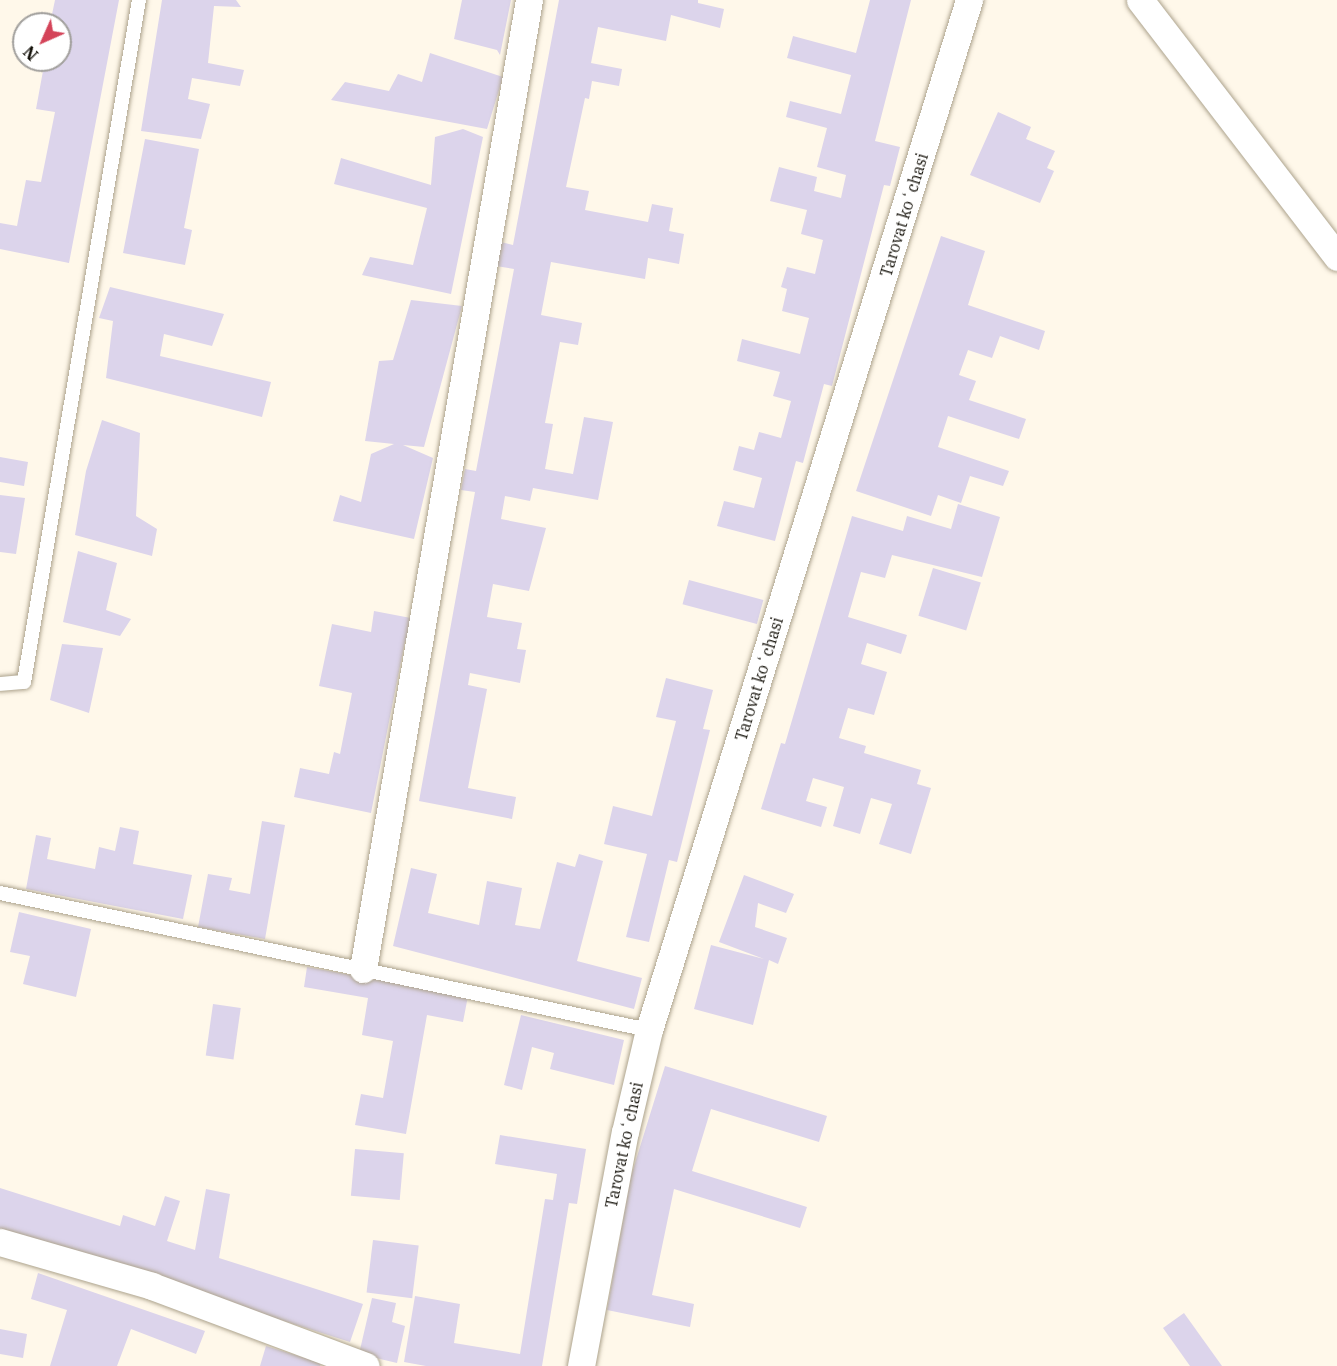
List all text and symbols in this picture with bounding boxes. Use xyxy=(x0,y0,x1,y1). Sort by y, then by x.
north arrow xyxy=(12,12,72,72)
text: N xyxy=(19,42,42,65)
street label: Tarovat koʻchasi xyxy=(876,151,932,279)
street label: Tarovat koʻchasi xyxy=(731,615,787,743)
street label: Tarovat koʻchasi xyxy=(601,1080,647,1210)

